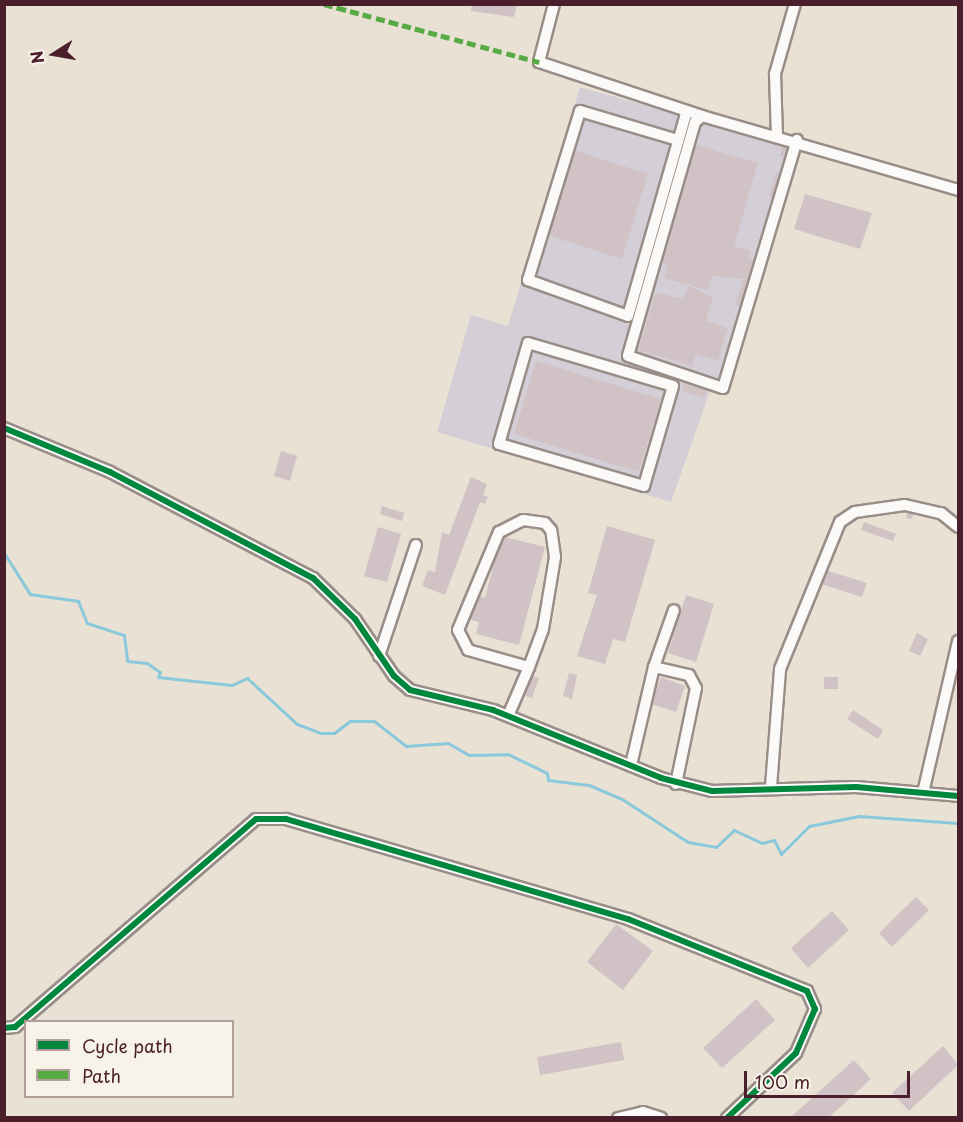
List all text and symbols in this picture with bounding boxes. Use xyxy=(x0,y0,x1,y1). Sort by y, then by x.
north arrow xyxy=(24,24,84,84)
text: N xyxy=(23,49,49,66)
legend xyxy=(24,1020,234,1098)
text: Cycle path xyxy=(82,1032,173,1059)
scale bar xyxy=(747,1059,914,1097)
text: Path xyxy=(82,1062,121,1089)
text: 100 m xyxy=(755,1068,810,1095)

